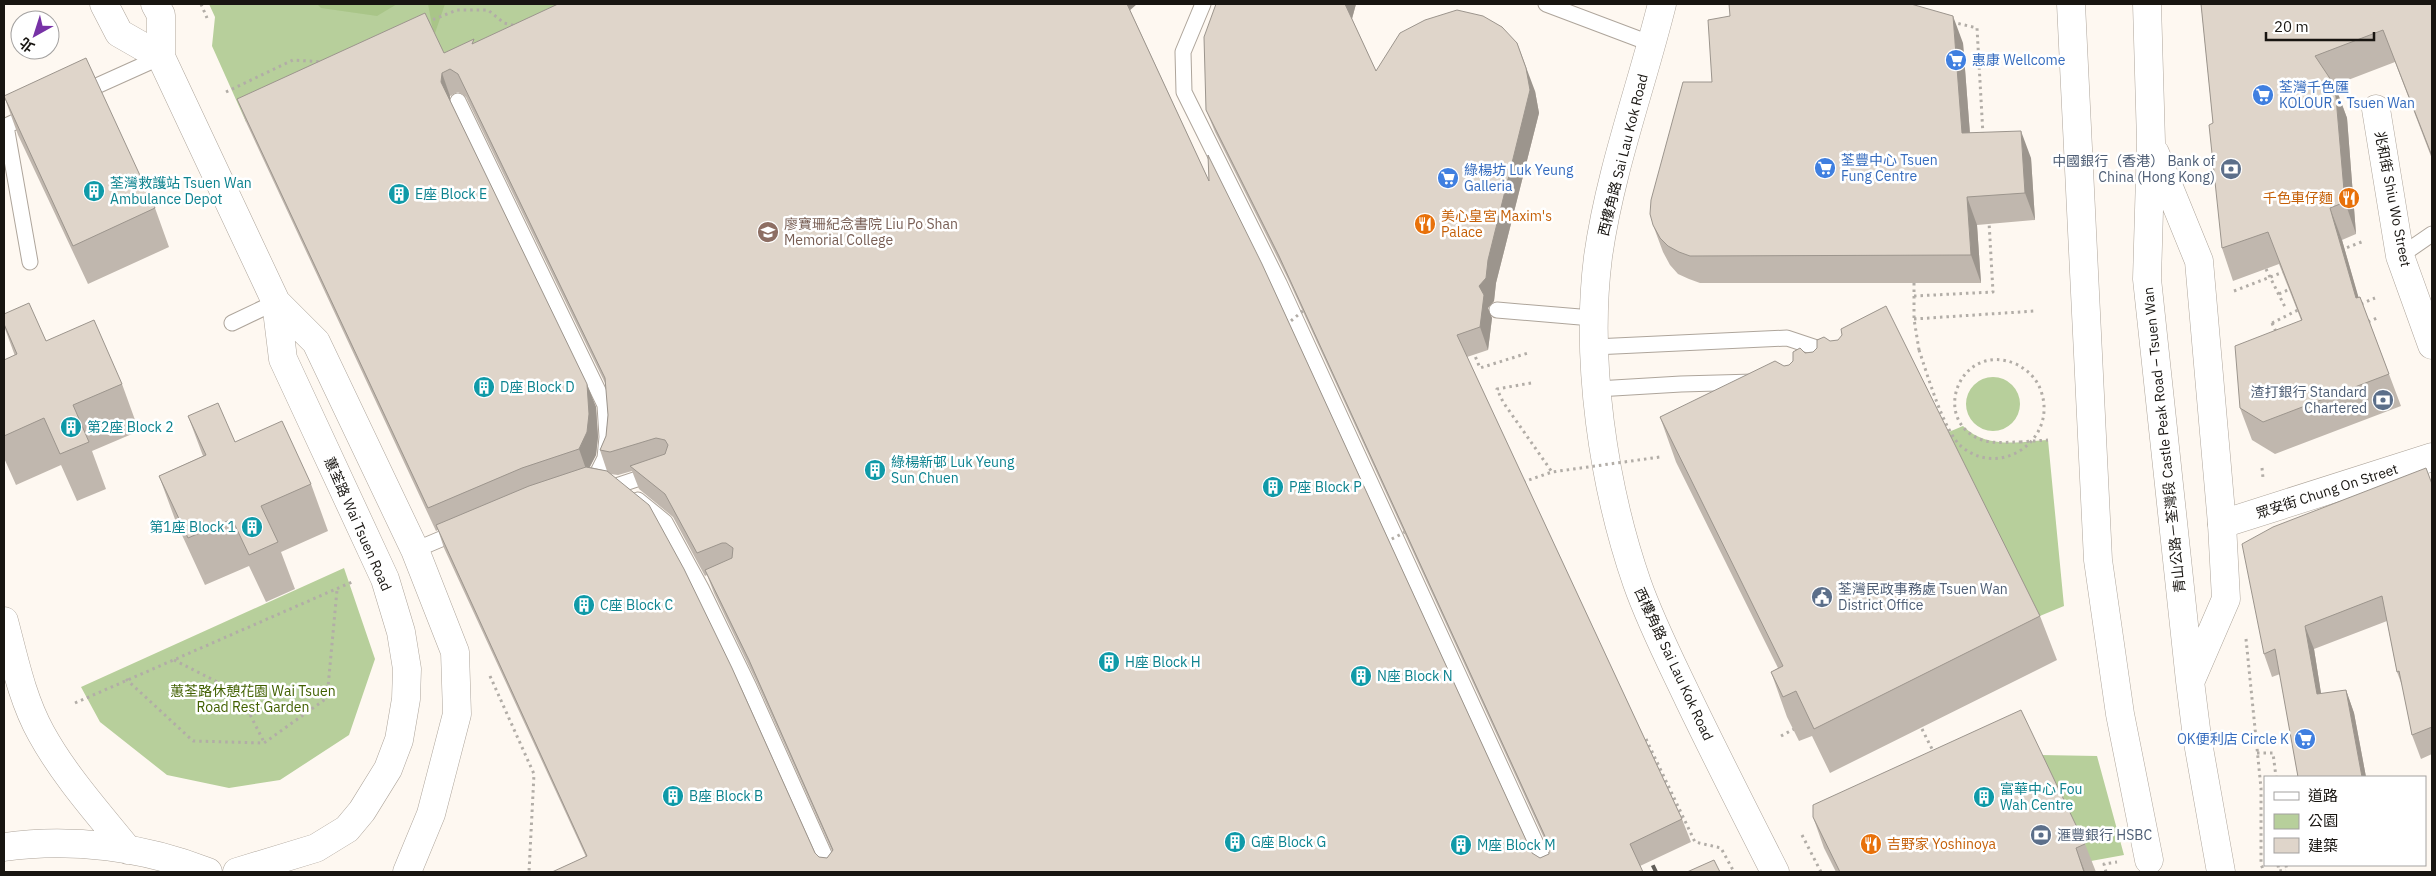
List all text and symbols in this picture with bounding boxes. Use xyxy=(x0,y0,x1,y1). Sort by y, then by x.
north arrow xyxy=(10,10,60,60)
scale bar xyxy=(2266,10,2374,42)
text: 20 m xyxy=(2274,17,2309,36)
text: 北 xyxy=(16,34,38,57)
supermarket icon: 惠康 Wellcome xyxy=(1944,48,1968,72)
place label: 惠康 Wellcome xyxy=(1972,51,2066,69)
street label: 西樓角路 Sai Lau Kok Road xyxy=(1594,72,1652,238)
place label: 荃灣千色匯 KOLOUR‧Tsuen Wan xyxy=(2279,78,2415,112)
supermarket icon: 荃灣千色匯 KOLOUR‧Tsuen Wan xyxy=(2251,83,2275,107)
street label: 兆和街 Shiu Wo Street xyxy=(2371,130,2415,269)
place label: 荃豐中心 Tsuen Fung Centre xyxy=(1841,151,1938,185)
place label: 中國銀行（香港） Bank of China (Hong Kong) xyxy=(2052,152,2215,186)
supermarket icon: 荃豐中心 Tsuen Fung Centre xyxy=(1813,156,1837,180)
bank icon: 中國銀行（香港） Bank of China (Hong Kong) xyxy=(2219,157,2243,181)
place label: 綠楊坊 Luk Yeung Galleria xyxy=(1464,161,1574,195)
supermarket icon: 綠楊坊 Luk Yeung Galleria xyxy=(1436,166,1460,190)
place label: 荃灣救護站 Tsuen Wan Ambulance Depot xyxy=(110,174,252,208)
building icon: 荃灣救護站 Tsuen Wan Ambulance Depot xyxy=(82,179,106,203)
building icon: E座 Block E xyxy=(387,182,411,206)
place label: E座 Block E xyxy=(415,185,487,203)
restaurant icon: 千色車仔麵 xyxy=(2337,186,2361,210)
place label: 千色車仔麵 xyxy=(2263,189,2333,207)
place label: 美心皇宮 Maxim's Palace xyxy=(1441,207,1552,241)
restaurant icon: 美心皇宮 Maxim's Palace xyxy=(1413,212,1437,236)
place label: 廖寶珊紀念書院 Liu Po Shan Memorial College xyxy=(784,215,958,249)
school or university icon: 廖寶珊紀念書院 Liu Po Shan Memorial College xyxy=(756,220,780,244)
street label: 青山公路－荃灣段 Castle Peak Road – Tsuen Wan xyxy=(2139,286,2189,594)
building icon: D座 Block D xyxy=(472,375,496,399)
place label: D座 Block D xyxy=(500,378,575,396)
place label: 渣打銀行 Standard Chartered xyxy=(2250,383,2367,417)
bank icon: 渣打銀行 Standard Chartered xyxy=(2371,388,2395,412)
building icon: 第2座 Block 2 xyxy=(59,415,83,439)
place label: 第2座 Block 2 xyxy=(87,418,174,436)
place label: 綠楊新邨 Luk Yeung Sun Chuen xyxy=(891,453,1015,487)
street label: 蕙荃路 Wai Tsuen Road xyxy=(320,454,396,594)
building icon: 綠楊新邨 Luk Yeung Sun Chuen xyxy=(863,458,887,482)
street label: 眾安街 Chung On Street xyxy=(2254,460,2400,522)
building icon: P座 Block P xyxy=(1261,475,1285,499)
place label: P座 Block P xyxy=(1289,478,1362,496)
building icon: 第1座 Block 1 xyxy=(240,515,264,539)
place label: 第1座 Block 1 xyxy=(149,518,236,536)
place label: 荃灣民政事務處 Tsuen Wan District Office xyxy=(1838,580,2008,614)
street label: 西樓角路 Sai Lau Kok Road xyxy=(1631,585,1717,743)
public building icon: 荃灣民政事務處 Tsuen Wan District Office xyxy=(1810,585,1834,609)
building icon: C座 Block C xyxy=(572,593,596,617)
place label: C座 Block C xyxy=(600,596,674,614)
building icon: H座 Block H xyxy=(1097,650,1121,674)
place label: H座 Block H xyxy=(1125,653,1201,671)
building icon: N座 Block N xyxy=(1349,664,1373,688)
place label: N座 Block N xyxy=(1377,667,1453,685)
park label: 蕙荃路休憩花園 Wai Tsuen Road Rest Garden xyxy=(170,682,336,716)
supermarket icon: OK便利店 Circle K xyxy=(2293,727,2317,751)
place label: OK便利店 Circle K xyxy=(2177,730,2289,748)
legend xyxy=(2264,776,2426,866)
place label: 富華中心 Fou Wah Centre xyxy=(2000,780,2083,814)
building icon: B座 Block B xyxy=(661,784,685,808)
building icon: 富華中心 Fou Wah Centre xyxy=(1972,785,1996,809)
text: 道路 xyxy=(2308,786,2338,805)
place label: B座 Block B xyxy=(689,787,763,805)
text: 公園 xyxy=(2308,811,2338,830)
bank icon: 滙豐銀行 HSBC xyxy=(2029,823,2053,847)
place label: 滙豐銀行 HSBC xyxy=(2057,826,2152,844)
building icon: G座 Block G xyxy=(1223,830,1247,854)
restaurant icon: 吉野家 Yoshinoya xyxy=(1859,832,1883,856)
place label: G座 Block G xyxy=(1251,833,1326,851)
building icon: M座 Block M xyxy=(1449,833,1473,857)
place label: 吉野家 Yoshinoya xyxy=(1887,835,1997,853)
place label: M座 Block M xyxy=(1477,836,1556,854)
text: 建築 xyxy=(2308,836,2338,855)

